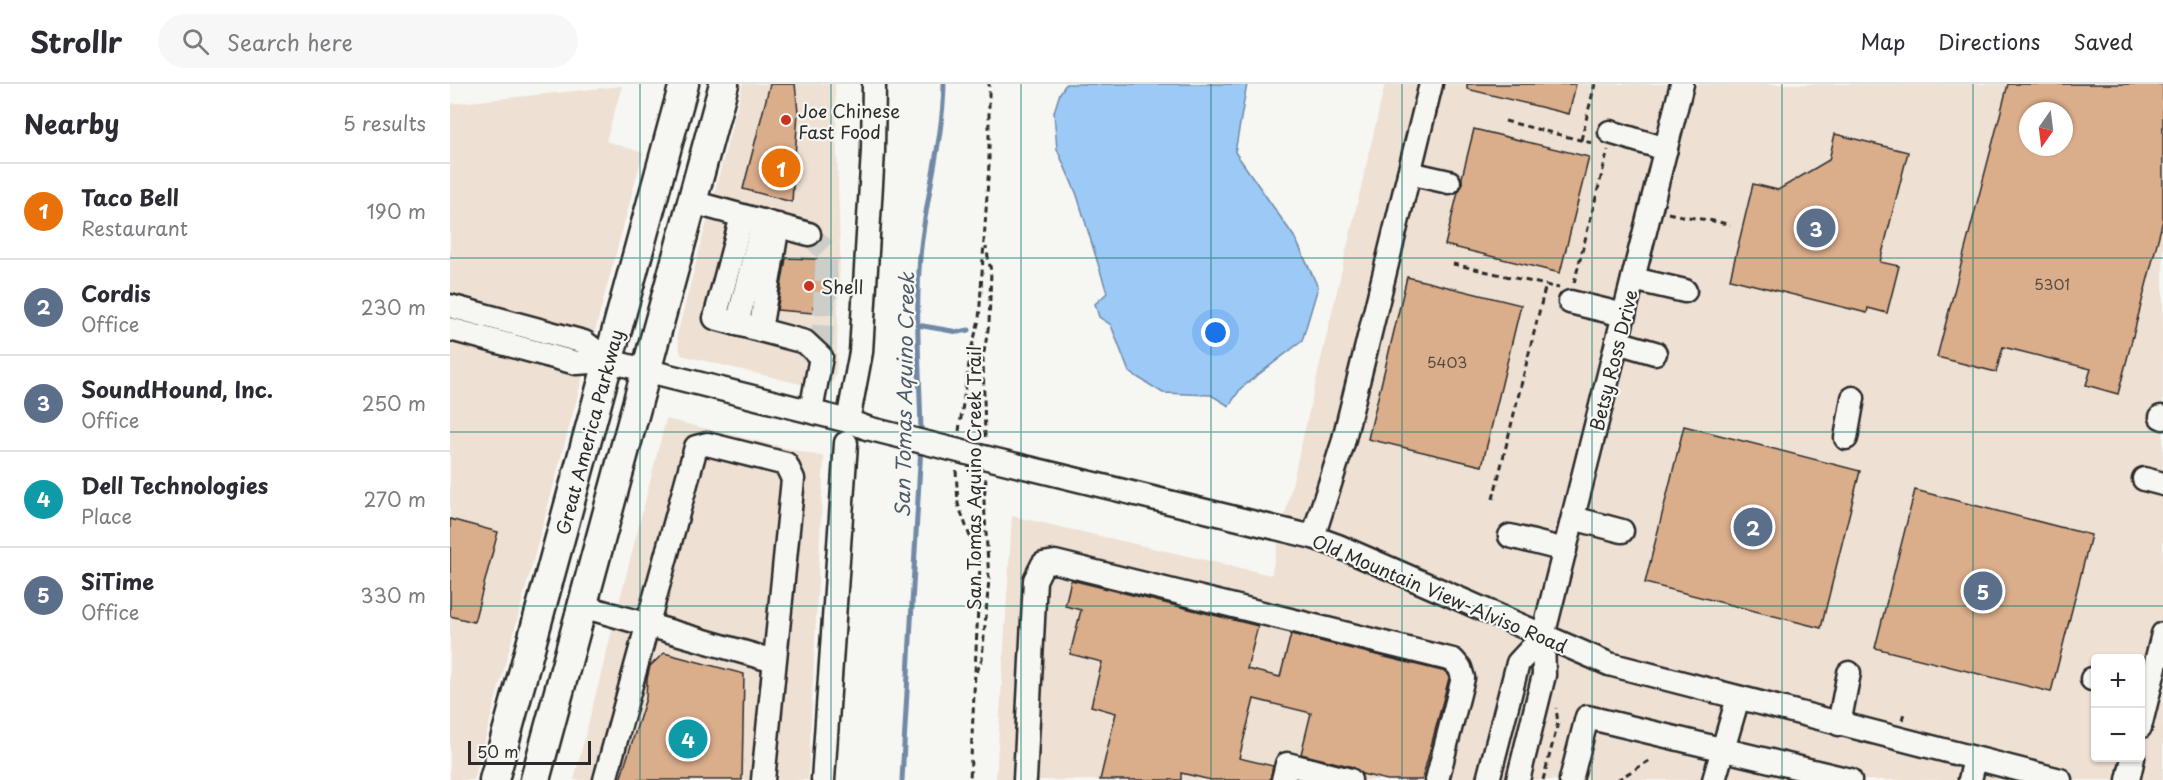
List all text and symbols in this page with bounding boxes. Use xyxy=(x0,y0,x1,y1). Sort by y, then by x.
search box xyxy=(158,14,578,68)
text: Strollr xyxy=(30,20,122,63)
icon: search xyxy=(179,25,212,58)
text: Search here xyxy=(227,25,353,58)
text: Map xyxy=(1860,25,1905,57)
text: Directions xyxy=(1938,25,2040,57)
text: Saved xyxy=(2073,25,2133,57)
place label: Joe Chinese Fast Food xyxy=(798,97,900,145)
north arrow xyxy=(2019,102,2073,156)
text: Nearby xyxy=(24,104,119,143)
text: 5 results xyxy=(343,108,426,138)
marker: Joe Chinese Fast Food xyxy=(779,113,793,127)
pin: 1 xyxy=(762,146,800,190)
text: Taco Bell xyxy=(81,180,179,213)
text: 1 xyxy=(39,196,48,226)
text: 190 m xyxy=(367,196,426,226)
pin: 3 xyxy=(1796,206,1836,250)
text: Restaurant xyxy=(81,213,188,243)
water label: San Tomas Aquino Creek xyxy=(887,271,921,518)
house number: 5301 xyxy=(2034,272,2070,295)
place label: Shell xyxy=(821,273,863,300)
text: Cordis xyxy=(81,276,151,309)
marker: Shell xyxy=(802,279,816,293)
street label: Betsy Ross Drive xyxy=(1582,286,1644,433)
text: 2 xyxy=(36,292,51,322)
text: 230 m xyxy=(361,292,426,322)
text: Office xyxy=(81,309,139,339)
your location xyxy=(1201,318,1230,347)
street label: Great America Parkway xyxy=(549,326,629,538)
street label: San Tomas Aquino Creek Trail xyxy=(960,346,987,610)
house number: 5403 xyxy=(1427,350,1467,373)
text: SoundHound, Inc. xyxy=(81,372,273,405)
text: 3 xyxy=(37,388,50,418)
text: 250 m xyxy=(362,388,426,418)
text: Office xyxy=(81,405,139,435)
text: Dell Technologies xyxy=(81,468,268,501)
text: 4 xyxy=(37,484,50,514)
text: 270 m xyxy=(363,484,426,514)
text: Place xyxy=(81,501,132,531)
pin: 2 xyxy=(1734,504,1772,550)
street label: Old Mountain View-Alviso Road xyxy=(1308,527,1572,659)
text: SiTime xyxy=(81,564,154,597)
pin: 5 xyxy=(1964,568,2002,614)
text: 5 xyxy=(37,580,50,610)
text: 330 m xyxy=(360,580,426,610)
text: Office xyxy=(81,597,139,627)
map controls xyxy=(2091,654,2145,762)
button: + xyxy=(2091,654,2145,708)
button: − xyxy=(2091,708,2145,762)
pin: 4 xyxy=(668,716,708,762)
scale bar xyxy=(468,738,591,766)
text: 50 m xyxy=(477,739,518,763)

